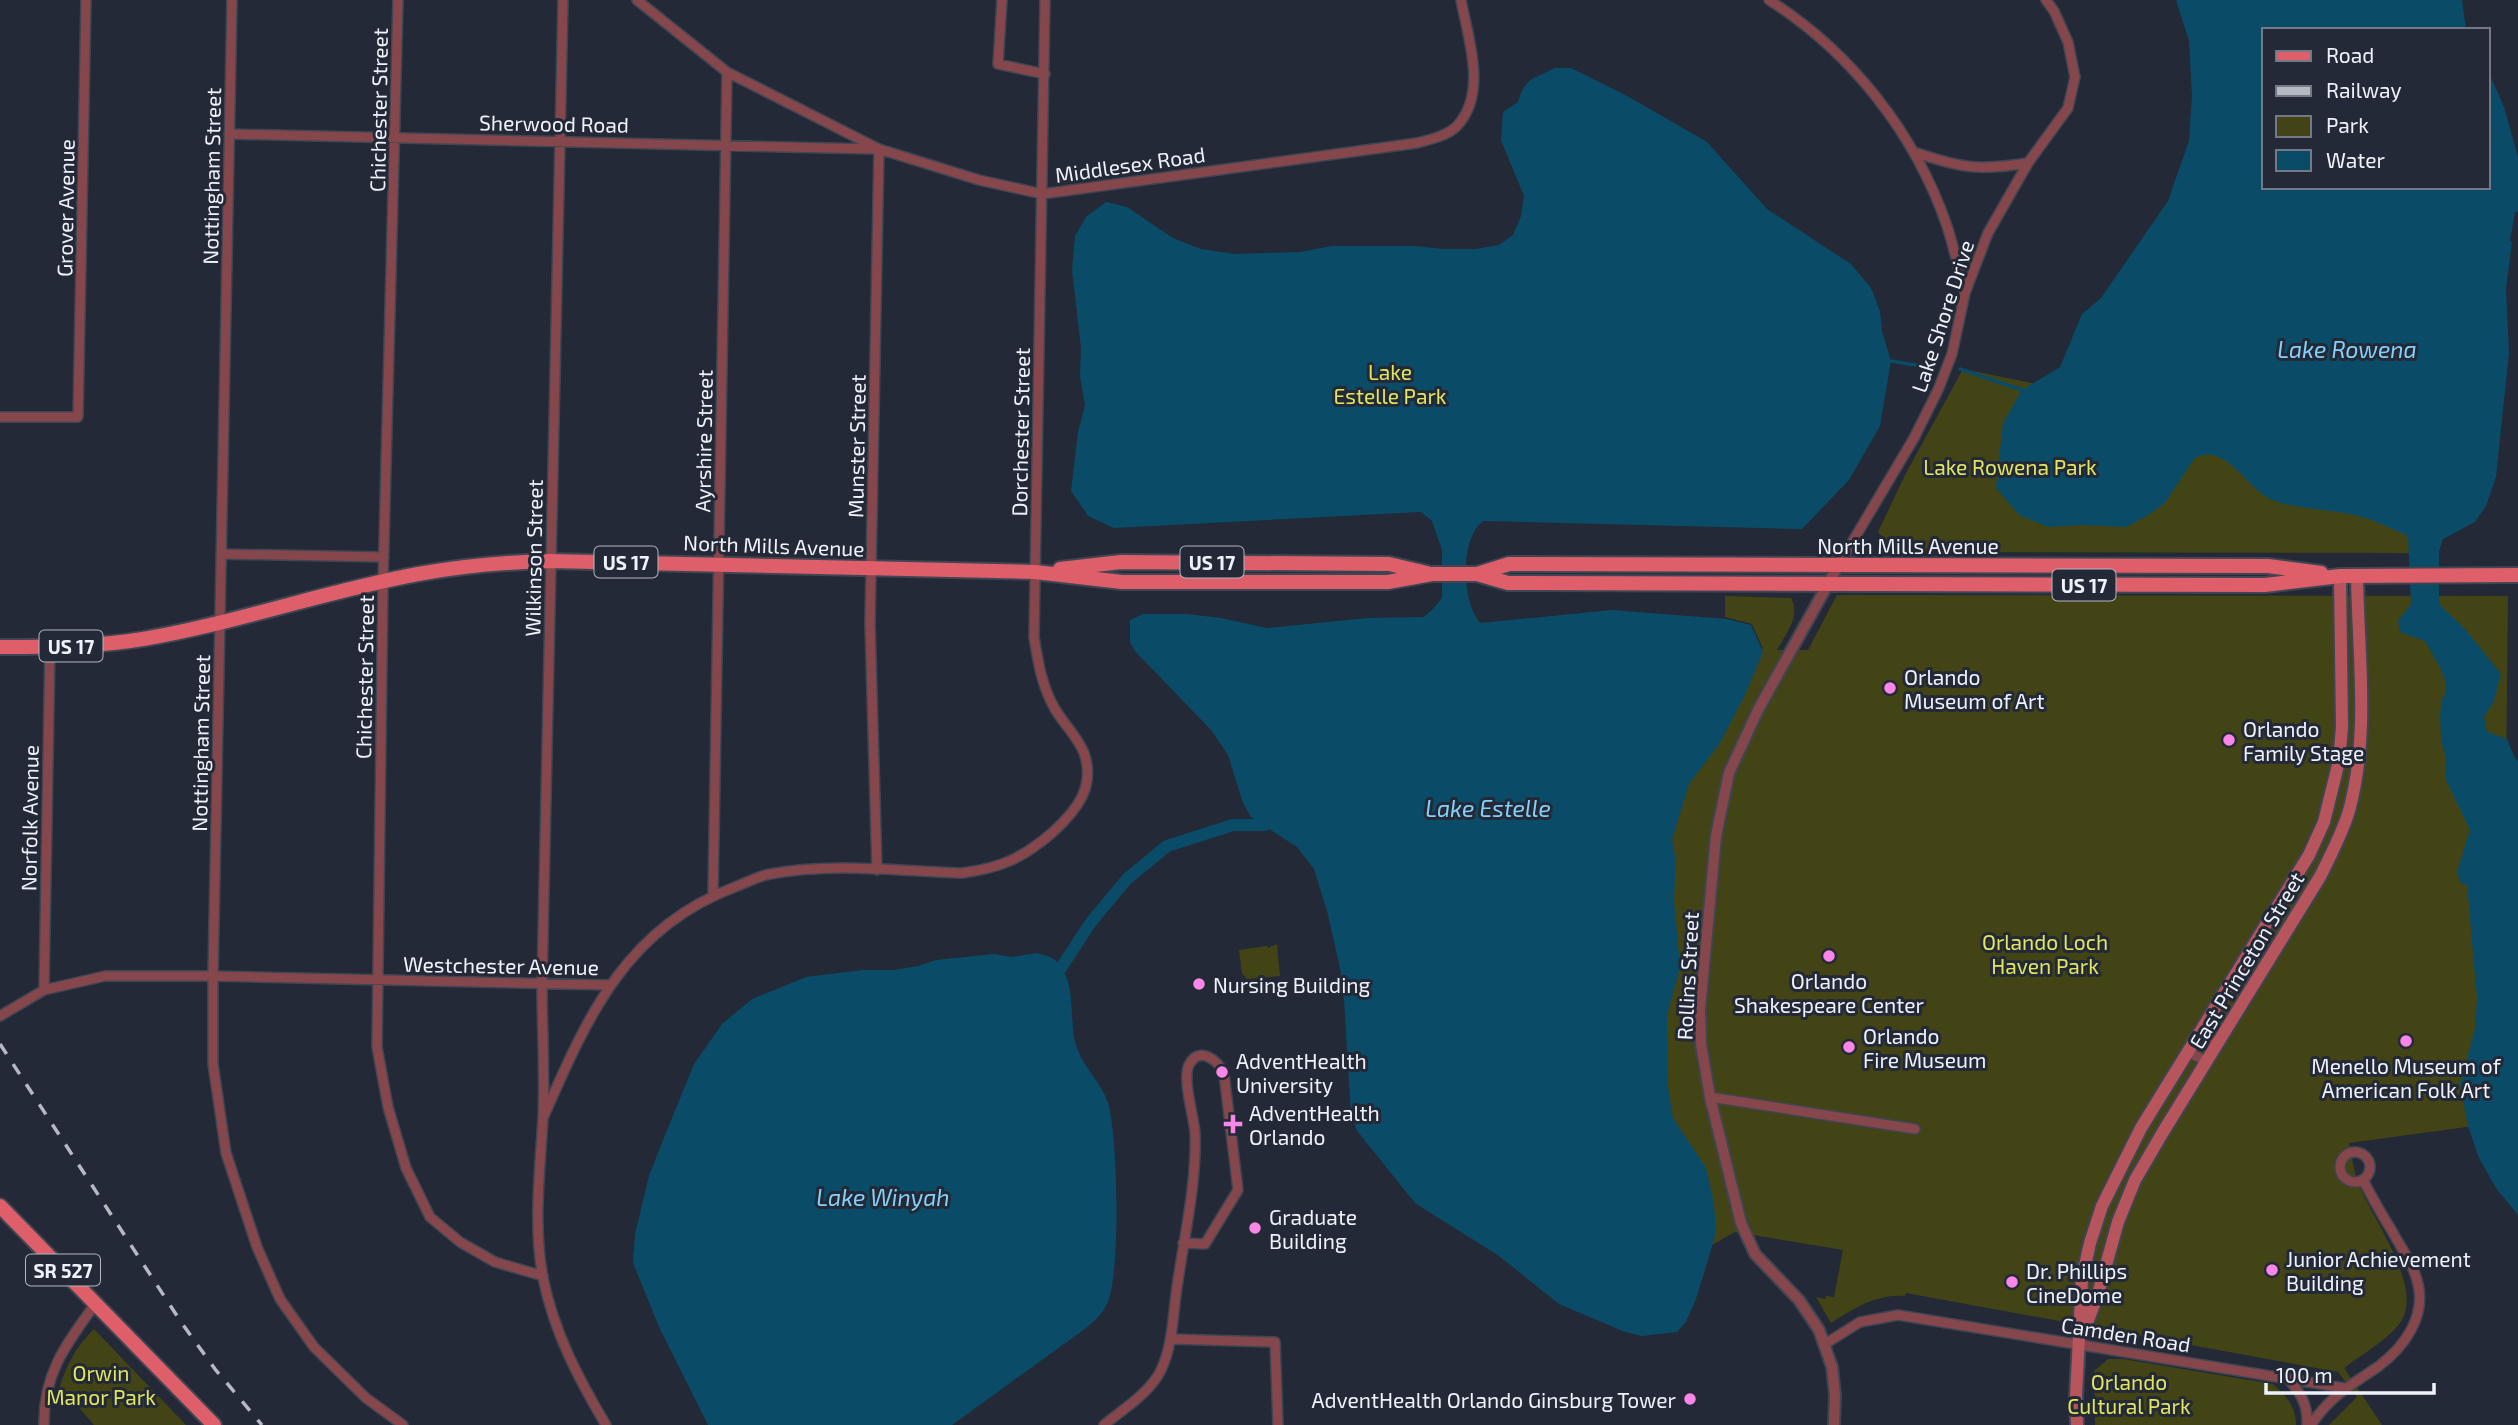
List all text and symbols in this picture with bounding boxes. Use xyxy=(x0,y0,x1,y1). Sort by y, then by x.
street label: Chichester Street xyxy=(364,28,392,192)
legend xyxy=(2262,28,2490,189)
text: Road xyxy=(2326,42,2374,67)
text: Railway xyxy=(2326,77,2402,102)
street label: Nottingham Street xyxy=(197,87,225,265)
street label: Sherwood Road xyxy=(479,109,629,137)
text: Park xyxy=(2326,112,2369,137)
street label: Grover Avenue xyxy=(51,139,79,277)
street label: Middlesex Road xyxy=(1053,141,1207,187)
text: Water xyxy=(2326,147,2385,172)
street label: Lake Shore Drive xyxy=(1906,237,1978,395)
water label: Lake Rowena xyxy=(2277,335,2417,363)
street label: Dorchester Street xyxy=(1006,347,1034,517)
park label: Lake Estelle Park xyxy=(1333,359,1447,408)
street label: Ayrshire Street xyxy=(689,369,717,513)
street label: Munster Street xyxy=(842,374,870,518)
park label: Lake Rowena Park xyxy=(1923,454,2097,479)
street label: Wilkinson Street xyxy=(519,479,547,637)
street label: North Mills Avenue xyxy=(683,529,865,561)
street label: North Mills Avenue xyxy=(1817,533,1999,558)
road number: US 17 xyxy=(594,547,658,578)
road number: US 17 xyxy=(1180,547,1244,578)
road number: US 17 xyxy=(2052,570,2116,600)
street label: Chichester Street xyxy=(350,595,378,759)
road number: US 17 xyxy=(40,631,102,662)
street label: Nottingham Street xyxy=(186,654,214,832)
place label: Orlando Museum of Art xyxy=(1904,664,2045,713)
marker: Orlando Museum of Art xyxy=(1882,680,1898,696)
place label: Orlando Family Stage xyxy=(2243,716,2364,765)
marker: Orlando Family Stage xyxy=(2221,732,2237,748)
street label: Norfolk Avenue xyxy=(15,745,43,891)
water label: Lake Estelle xyxy=(1425,794,1551,822)
street label: East Princeton Street xyxy=(2183,867,2309,1053)
street label: Rollins Street xyxy=(1671,911,1703,1041)
park label: Orlando Loch Haven Park xyxy=(1982,929,2108,978)
marker: Orlando Shakespeare Center xyxy=(1821,948,1837,964)
street label: Westchester Avenue xyxy=(403,951,599,979)
place label: Orlando Shakespeare Center xyxy=(1734,968,1925,1017)
place label: Nursing Building xyxy=(1213,972,1371,997)
marker: Nursing Building xyxy=(1191,976,1207,992)
place label: Orlando Fire Museum xyxy=(1863,1023,1986,1072)
marker: Menello Museum of American Folk Art xyxy=(2398,1033,2414,1049)
marker: Orlando Fire Museum xyxy=(1841,1039,1857,1055)
place label: AdventHealth University xyxy=(1236,1048,1367,1097)
place label: Menello Museum of American Folk Art xyxy=(2311,1053,2502,1102)
marker: AdventHealth University xyxy=(1214,1064,1230,1080)
place label: AdventHealth Orlando xyxy=(1249,1100,1380,1149)
marker: AdventHealth Orlando xyxy=(1223,1114,1243,1134)
water label: Lake Winyah xyxy=(816,1183,950,1211)
place label: Graduate Building xyxy=(1269,1204,1357,1253)
marker: Graduate Building xyxy=(1247,1220,1263,1236)
place label: Junior Achievement Building xyxy=(2286,1246,2471,1295)
road number: SR 527 xyxy=(26,1254,100,1286)
place label: Dr. Phillips CineDome xyxy=(2026,1258,2127,1307)
marker: Junior Achievement Building xyxy=(2264,1262,2280,1278)
marker: Dr. Phillips CineDome xyxy=(2004,1274,2020,1290)
street label: Camden Road xyxy=(2060,1311,2192,1357)
scale bar xyxy=(2266,1352,2434,1396)
park label: Orwin Manor Park xyxy=(46,1360,156,1409)
text: 100 m xyxy=(2276,1362,2333,1387)
park label: Orlando Cultural Park xyxy=(2067,1369,2191,1418)
place label: AdventHealth Orlando Ginsburg Tower xyxy=(1311,1387,1677,1412)
marker: AdventHealth Orlando Ginsburg Tower xyxy=(1682,1391,1698,1407)

